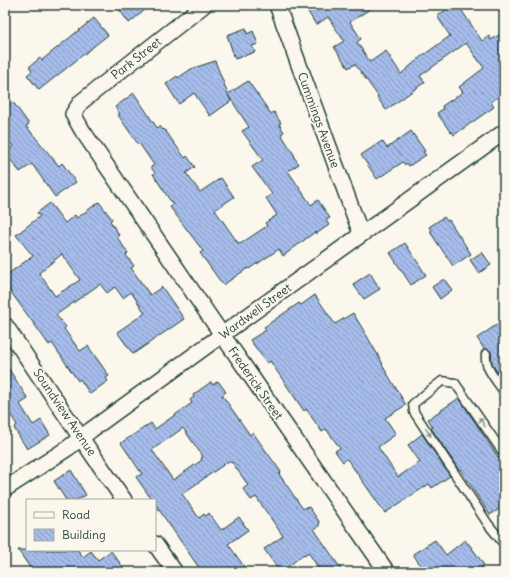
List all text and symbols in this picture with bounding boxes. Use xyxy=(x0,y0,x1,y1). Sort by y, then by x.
street label: Park Street xyxy=(108,34,164,82)
street label: Cummings Avenue xyxy=(295,70,343,170)
street label: Wardwell Street xyxy=(216,280,294,342)
street label: Frederick Street xyxy=(225,344,287,422)
street label: Soundview Avenue xyxy=(30,366,100,458)
one-way arrow xyxy=(478,417,486,427)
one-way arrow xyxy=(424,427,432,437)
legend xyxy=(26,499,156,551)
text: Road xyxy=(62,507,90,522)
text: Building xyxy=(62,527,106,542)

